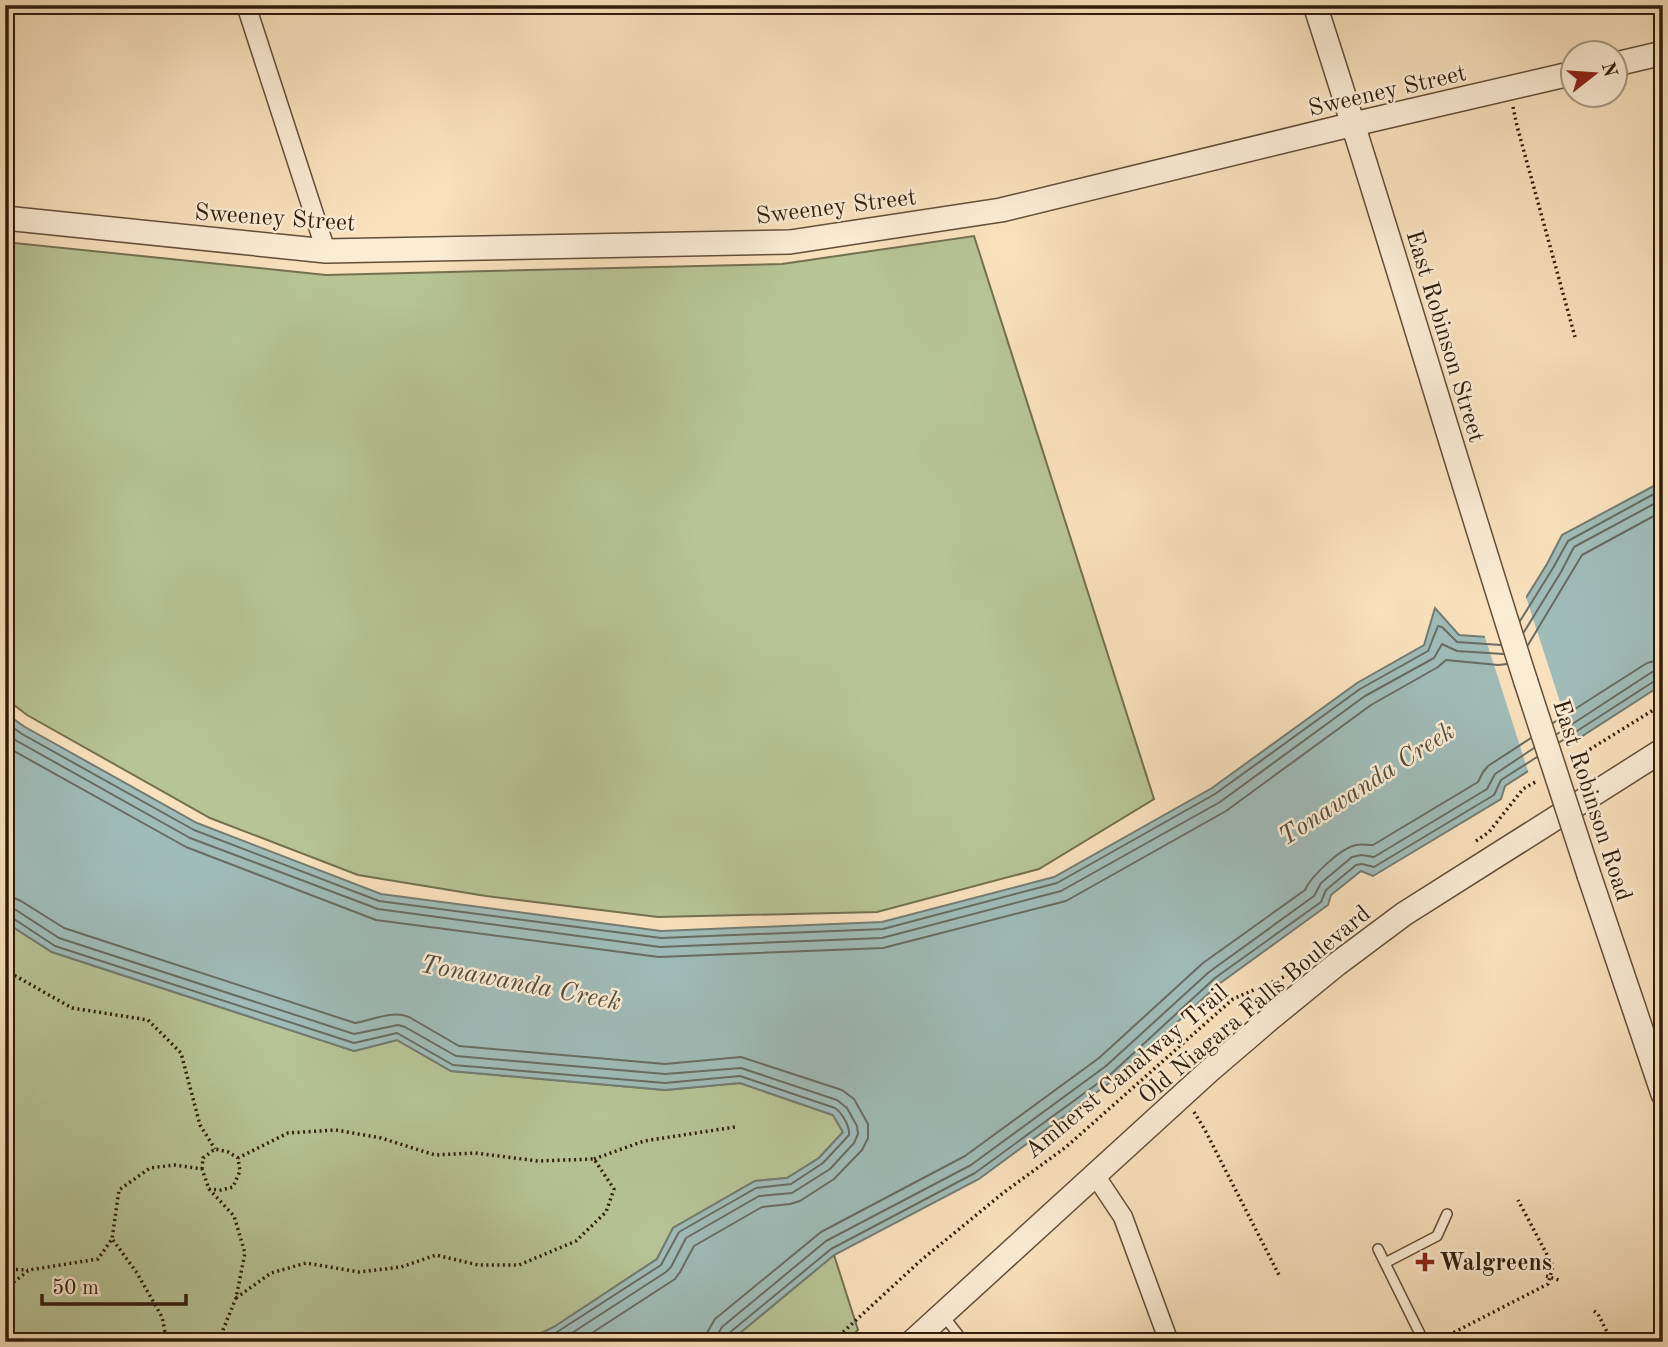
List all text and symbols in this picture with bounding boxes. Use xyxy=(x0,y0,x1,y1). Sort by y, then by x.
north arrow xyxy=(1560,38,1630,108)
text: N xyxy=(1597,60,1619,80)
street label: Sweeney Street xyxy=(1306,62,1469,122)
street label: Sweeney Street xyxy=(755,186,918,230)
street label: Sweeney Street xyxy=(193,201,356,237)
street label: East Robinson Street xyxy=(1400,228,1488,445)
street label: East Robinson Road xyxy=(1547,697,1635,904)
water label: Tonawanda Creek xyxy=(1275,718,1460,851)
street label: Old Niagara Falls Boulevard xyxy=(1135,902,1376,1109)
water label: Tonawanda Creek xyxy=(418,952,623,1016)
street label: Amherst Canalway Trail xyxy=(1021,981,1233,1164)
place label: Walgreens xyxy=(1439,1252,1552,1276)
marker: Walgreens xyxy=(1417,1254,1433,1270)
scale bar xyxy=(42,1263,186,1307)
text: 50 m xyxy=(52,1278,99,1299)

